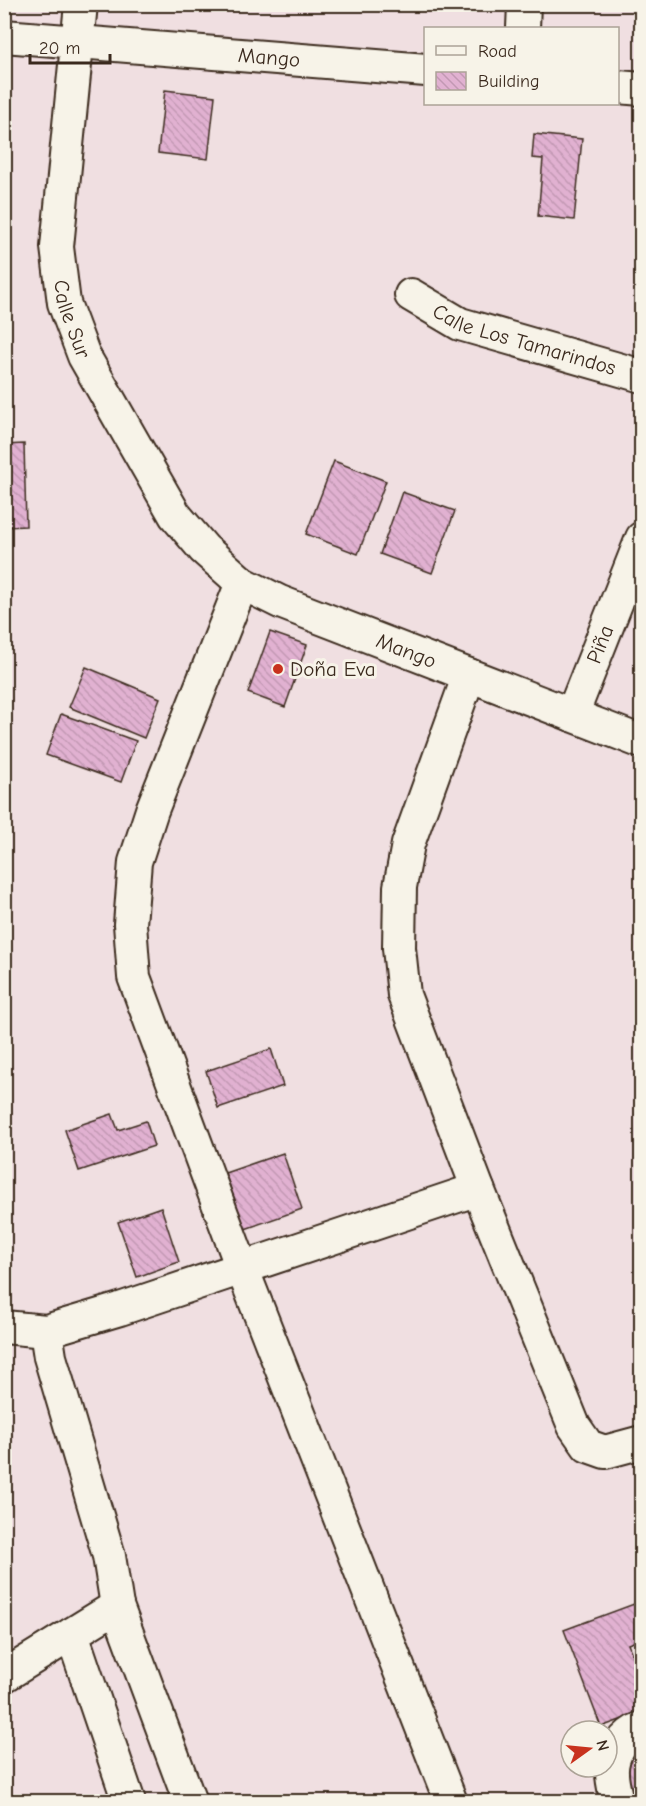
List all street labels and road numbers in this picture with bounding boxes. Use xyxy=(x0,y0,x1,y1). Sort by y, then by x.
street label: Mango xyxy=(237,43,301,72)
street label: Calle Sur xyxy=(49,278,96,362)
street label: Calle Los Tamarindos xyxy=(429,299,619,380)
street label: Piña xyxy=(582,622,618,667)
street label: Mango xyxy=(373,628,440,673)

